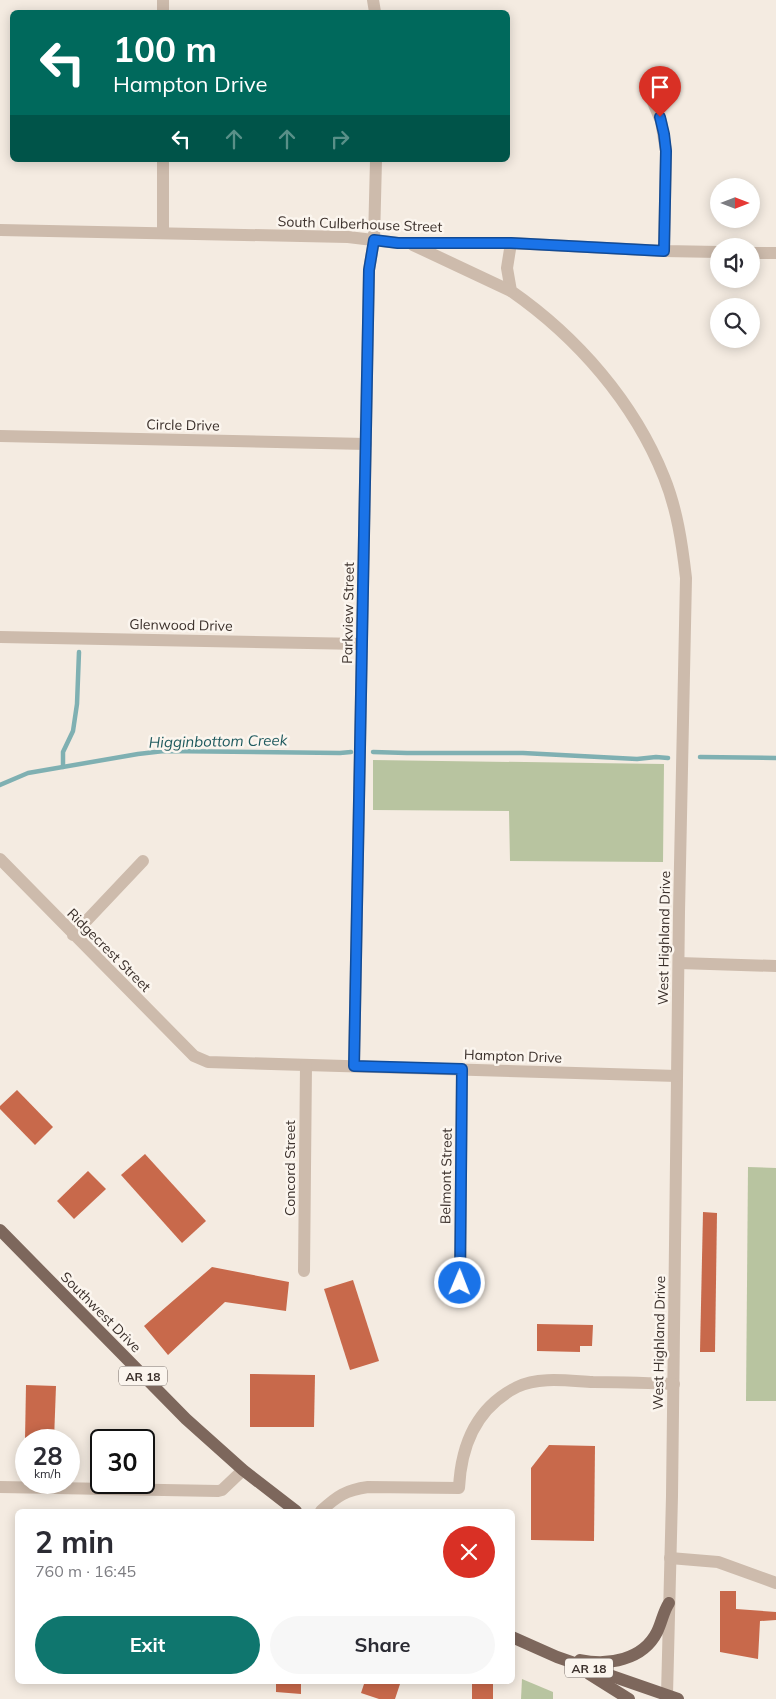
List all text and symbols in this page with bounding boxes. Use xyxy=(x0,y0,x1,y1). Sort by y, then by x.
text: 100 m xyxy=(113,27,217,71)
icon: left xyxy=(30,30,95,95)
pin xyxy=(639,66,681,117)
text: Hampton Drive xyxy=(113,70,267,98)
icon: arrive xyxy=(646,73,674,101)
icon: left xyxy=(167,125,195,153)
icon: ahead xyxy=(220,125,248,153)
icon: ahead xyxy=(273,125,301,153)
icon: right xyxy=(326,125,354,153)
north arrow xyxy=(710,178,760,228)
map controls xyxy=(710,178,760,348)
street label: South Culberhouse Street xyxy=(277,212,443,236)
button: sound xyxy=(710,238,760,288)
button: search xyxy=(710,298,760,348)
street label: Circle Drive xyxy=(146,415,220,435)
street label: Parkview Street xyxy=(338,562,358,664)
street label: Glenwood Drive xyxy=(129,615,233,635)
water label: Higginbottom Creek xyxy=(149,730,289,752)
street label: West Highland Drive xyxy=(654,871,674,1005)
street label: Ridgecrest Street xyxy=(63,904,155,996)
street label: Hampton Drive xyxy=(464,1045,562,1067)
street label: Concord Street xyxy=(281,1120,299,1216)
street label: Belmont Street xyxy=(436,1128,456,1224)
position arrow xyxy=(433,1256,485,1308)
street label: Southwest Drive xyxy=(57,1268,145,1356)
street label: West Highland Drive xyxy=(649,1276,669,1410)
road number: AR 18 xyxy=(119,1366,167,1385)
speed limit sign: 30 xyxy=(90,1429,155,1494)
text: 28 xyxy=(32,1440,63,1471)
text: km/h xyxy=(34,1466,61,1481)
text: 2 min xyxy=(35,1523,114,1561)
button: close xyxy=(443,1526,495,1578)
text: 760 m · 16:45 xyxy=(35,1561,136,1581)
button: Exit xyxy=(35,1616,260,1674)
button: Share xyxy=(270,1616,495,1674)
road number: AR 18 xyxy=(565,1659,613,1678)

